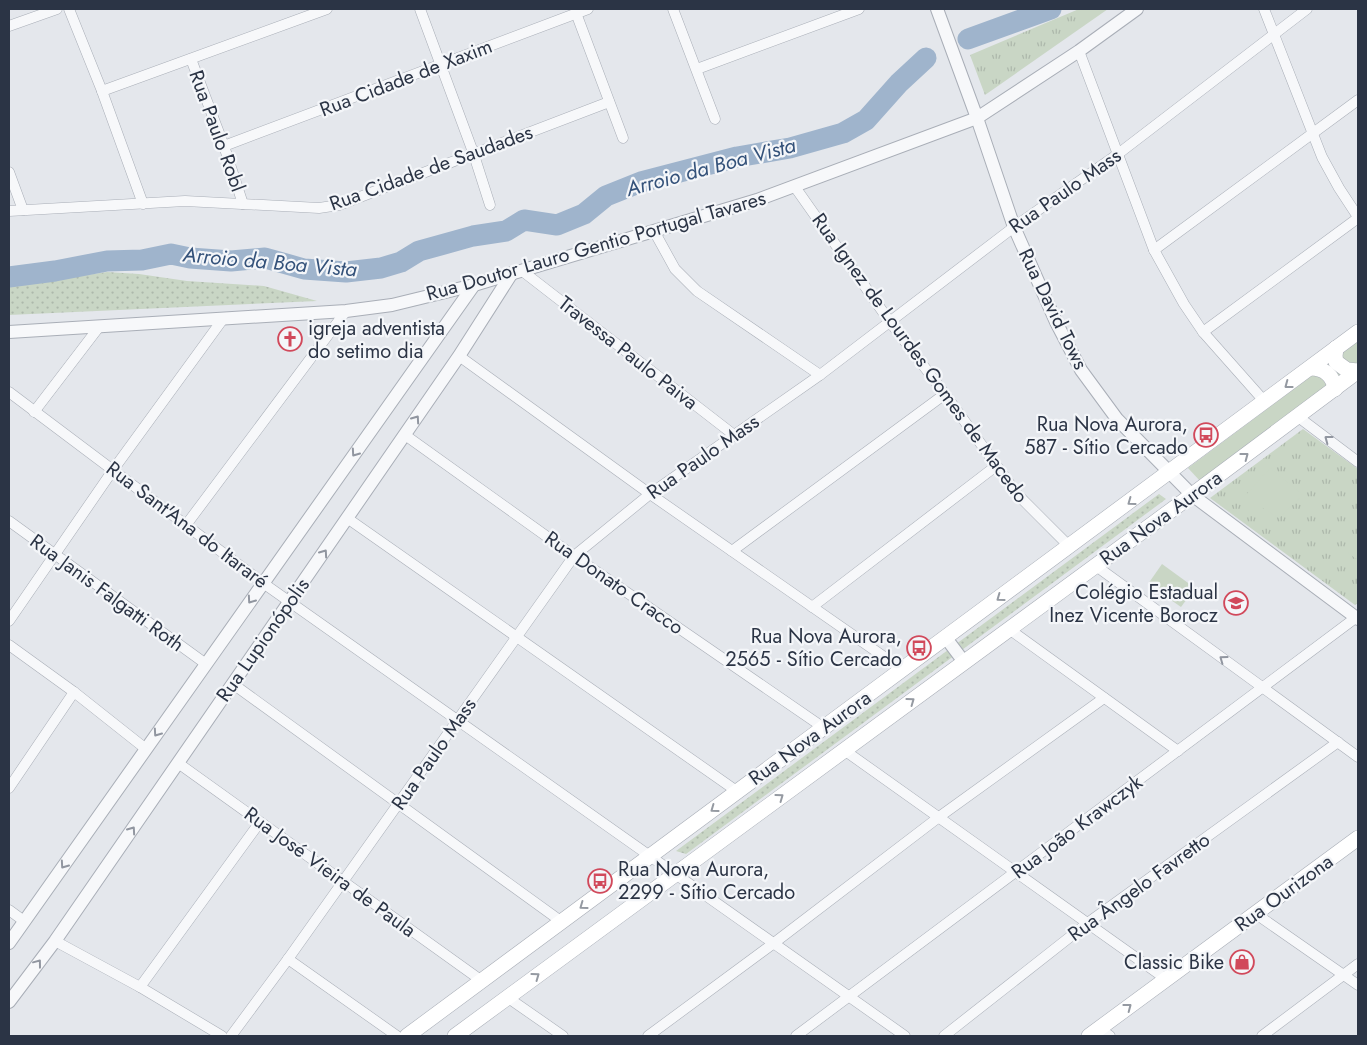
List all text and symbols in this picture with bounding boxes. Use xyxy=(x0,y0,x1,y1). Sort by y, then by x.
street label: Rua Cidade de Xaxim xyxy=(316,32,496,124)
street label: Rua Paulo Robl xyxy=(182,66,252,196)
street label: Rua Cidade de Saudades xyxy=(325,118,537,218)
water label: Arroio da Boa Vista xyxy=(622,130,799,204)
street label: Rua Paulo Mass xyxy=(1003,141,1127,241)
street label: Rua Doutor Lauro Gentio Portugal Tavares xyxy=(423,184,769,308)
street label: Rua Ignez de Lourdes Gomes de Macedo xyxy=(805,207,1035,509)
water label: Arroio da Boa Vista xyxy=(181,239,359,285)
street label: Rua David Tows xyxy=(1011,244,1095,374)
street label: Travessa Paulo Paiva xyxy=(552,289,704,417)
place label: igreja adventista do setimo dia xyxy=(308,314,445,366)
church icon: igreja adventista do setimo dia xyxy=(277,326,303,352)
one-way arrow xyxy=(1284,379,1294,388)
street label: Rua Paulo Mass xyxy=(641,407,765,507)
place label: Rua Nova Aurora, 587 - Sítio Cercado xyxy=(1024,410,1188,462)
one-way arrow xyxy=(410,415,419,425)
bus stop icon: Rua Nova Aurora, 587 - Sítio Cercado xyxy=(1193,422,1219,448)
one-way arrow xyxy=(1324,436,1334,445)
one-way arrow xyxy=(352,447,361,457)
one-way arrow xyxy=(1239,453,1248,461)
street label: Rua Sant'Ana do Itararé xyxy=(100,454,274,596)
street label: Rua Nova Aurora xyxy=(1094,464,1228,572)
one-way arrow xyxy=(1127,496,1136,505)
street label: Rua Donato Cracco xyxy=(539,524,690,642)
street label: Rua Janis Falgatti Roth xyxy=(24,527,190,659)
one-way arrow xyxy=(318,549,327,558)
street label: Rua Lupionópolis xyxy=(209,572,317,708)
place label: Colégio Estadual Inez Vicente Borocz xyxy=(1049,578,1218,630)
school or university icon: Colégio Estadual Inez Vicente Borocz xyxy=(1223,590,1249,616)
one-way arrow xyxy=(997,593,1006,601)
one-way arrow xyxy=(248,594,257,604)
place label: Rua Nova Aurora, 2565 - Sítio Cercado xyxy=(725,622,902,674)
bus stop icon: Rua Nova Aurora, 2565 - Sítio Cercado xyxy=(906,635,932,661)
one-way arrow xyxy=(1219,656,1229,665)
street label: Rua Nova Aurora xyxy=(743,684,877,792)
street label: Rua Paulo Mass xyxy=(384,692,484,816)
one-way arrow xyxy=(905,698,915,707)
one-way arrow xyxy=(154,727,163,737)
street label: Rua João Krawczyk xyxy=(1005,768,1149,886)
one-way arrow xyxy=(774,794,784,803)
street label: Rua José Vieira de Paula xyxy=(238,800,422,944)
one-way arrow xyxy=(710,803,720,812)
street label: Rua Ângelo Favretto xyxy=(1062,825,1216,948)
one-way arrow xyxy=(126,826,135,836)
street label: Rua Ourizona xyxy=(1229,847,1339,939)
place label: Rua Nova Aurora, 2299 - Sítio Cercado xyxy=(618,855,795,907)
one-way arrow xyxy=(61,860,70,869)
bus stop icon: Rua Nova Aurora, 2299 - Sítio Cercado xyxy=(587,868,613,894)
one-way arrow xyxy=(579,900,589,909)
place label: Classic Bike xyxy=(1124,948,1224,977)
shop icon: Classic Bike xyxy=(1229,949,1255,975)
one-way arrow xyxy=(32,959,41,969)
one-way arrow xyxy=(530,973,540,982)
one-way arrow xyxy=(1122,1004,1132,1013)

